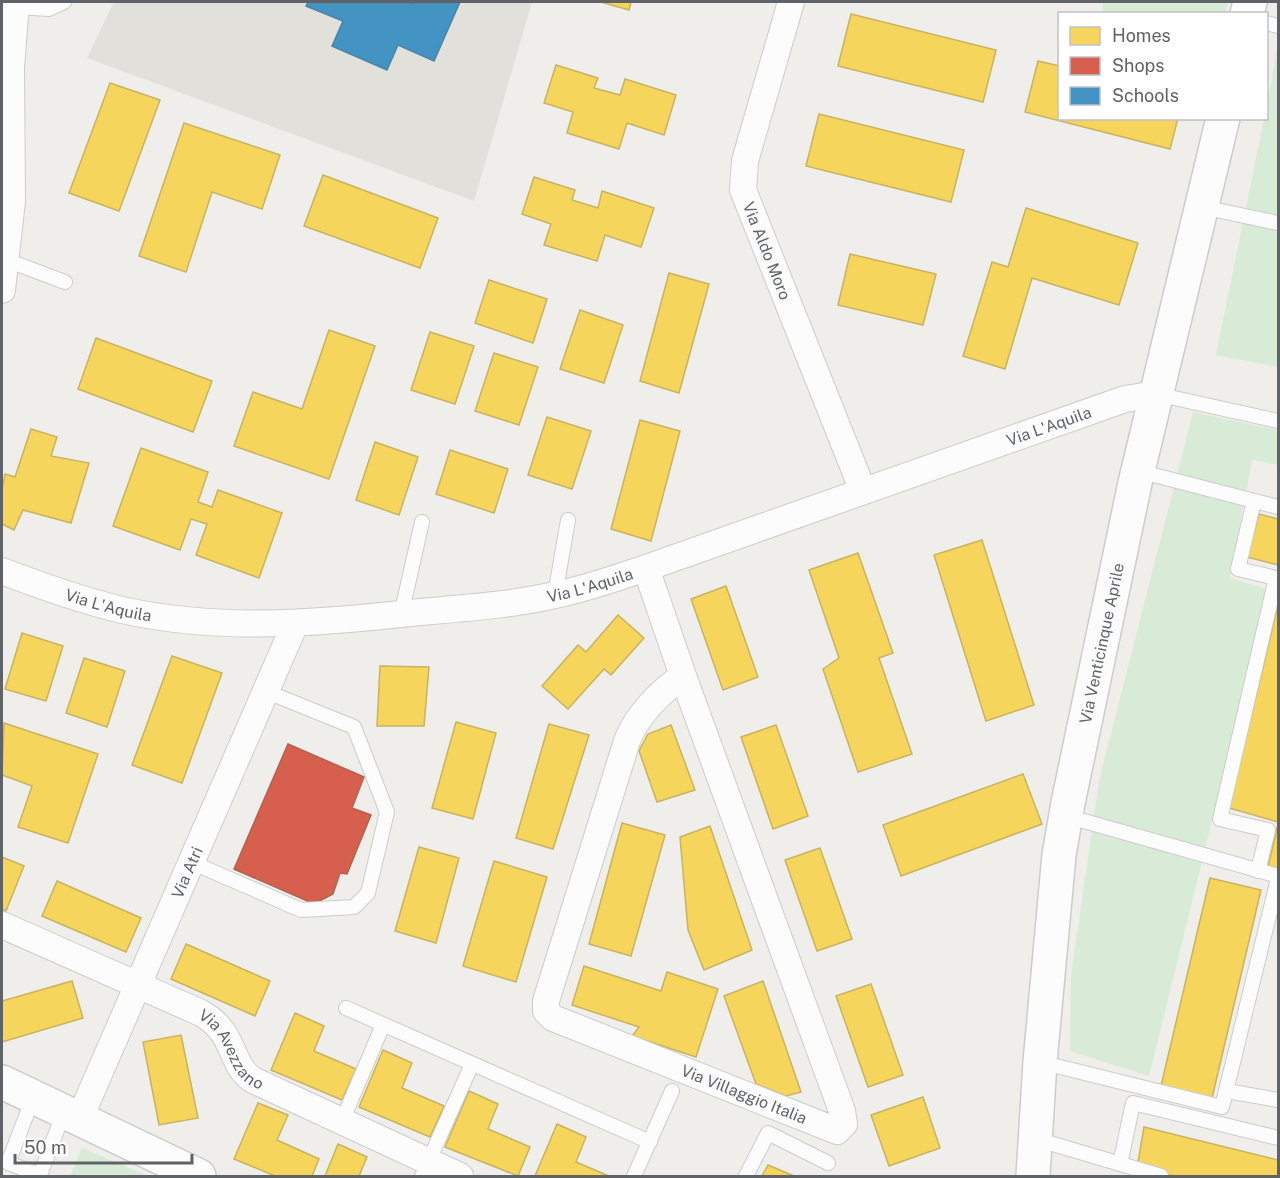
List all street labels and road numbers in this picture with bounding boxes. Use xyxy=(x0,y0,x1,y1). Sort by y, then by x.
street label: Via Aldo Moro xyxy=(739,199,795,303)
street label: Via L'Aquila xyxy=(1004,403,1094,450)
street label: Via Venticinque Aprile xyxy=(1076,561,1128,725)
street label: Via L'Aquila xyxy=(545,564,635,607)
street label: Via L'Aquila xyxy=(63,585,153,626)
street label: Via Atri xyxy=(168,844,207,901)
street label: Via Avezzano xyxy=(195,1005,266,1094)
street label: Via Villaggio Italia xyxy=(678,1061,810,1128)

